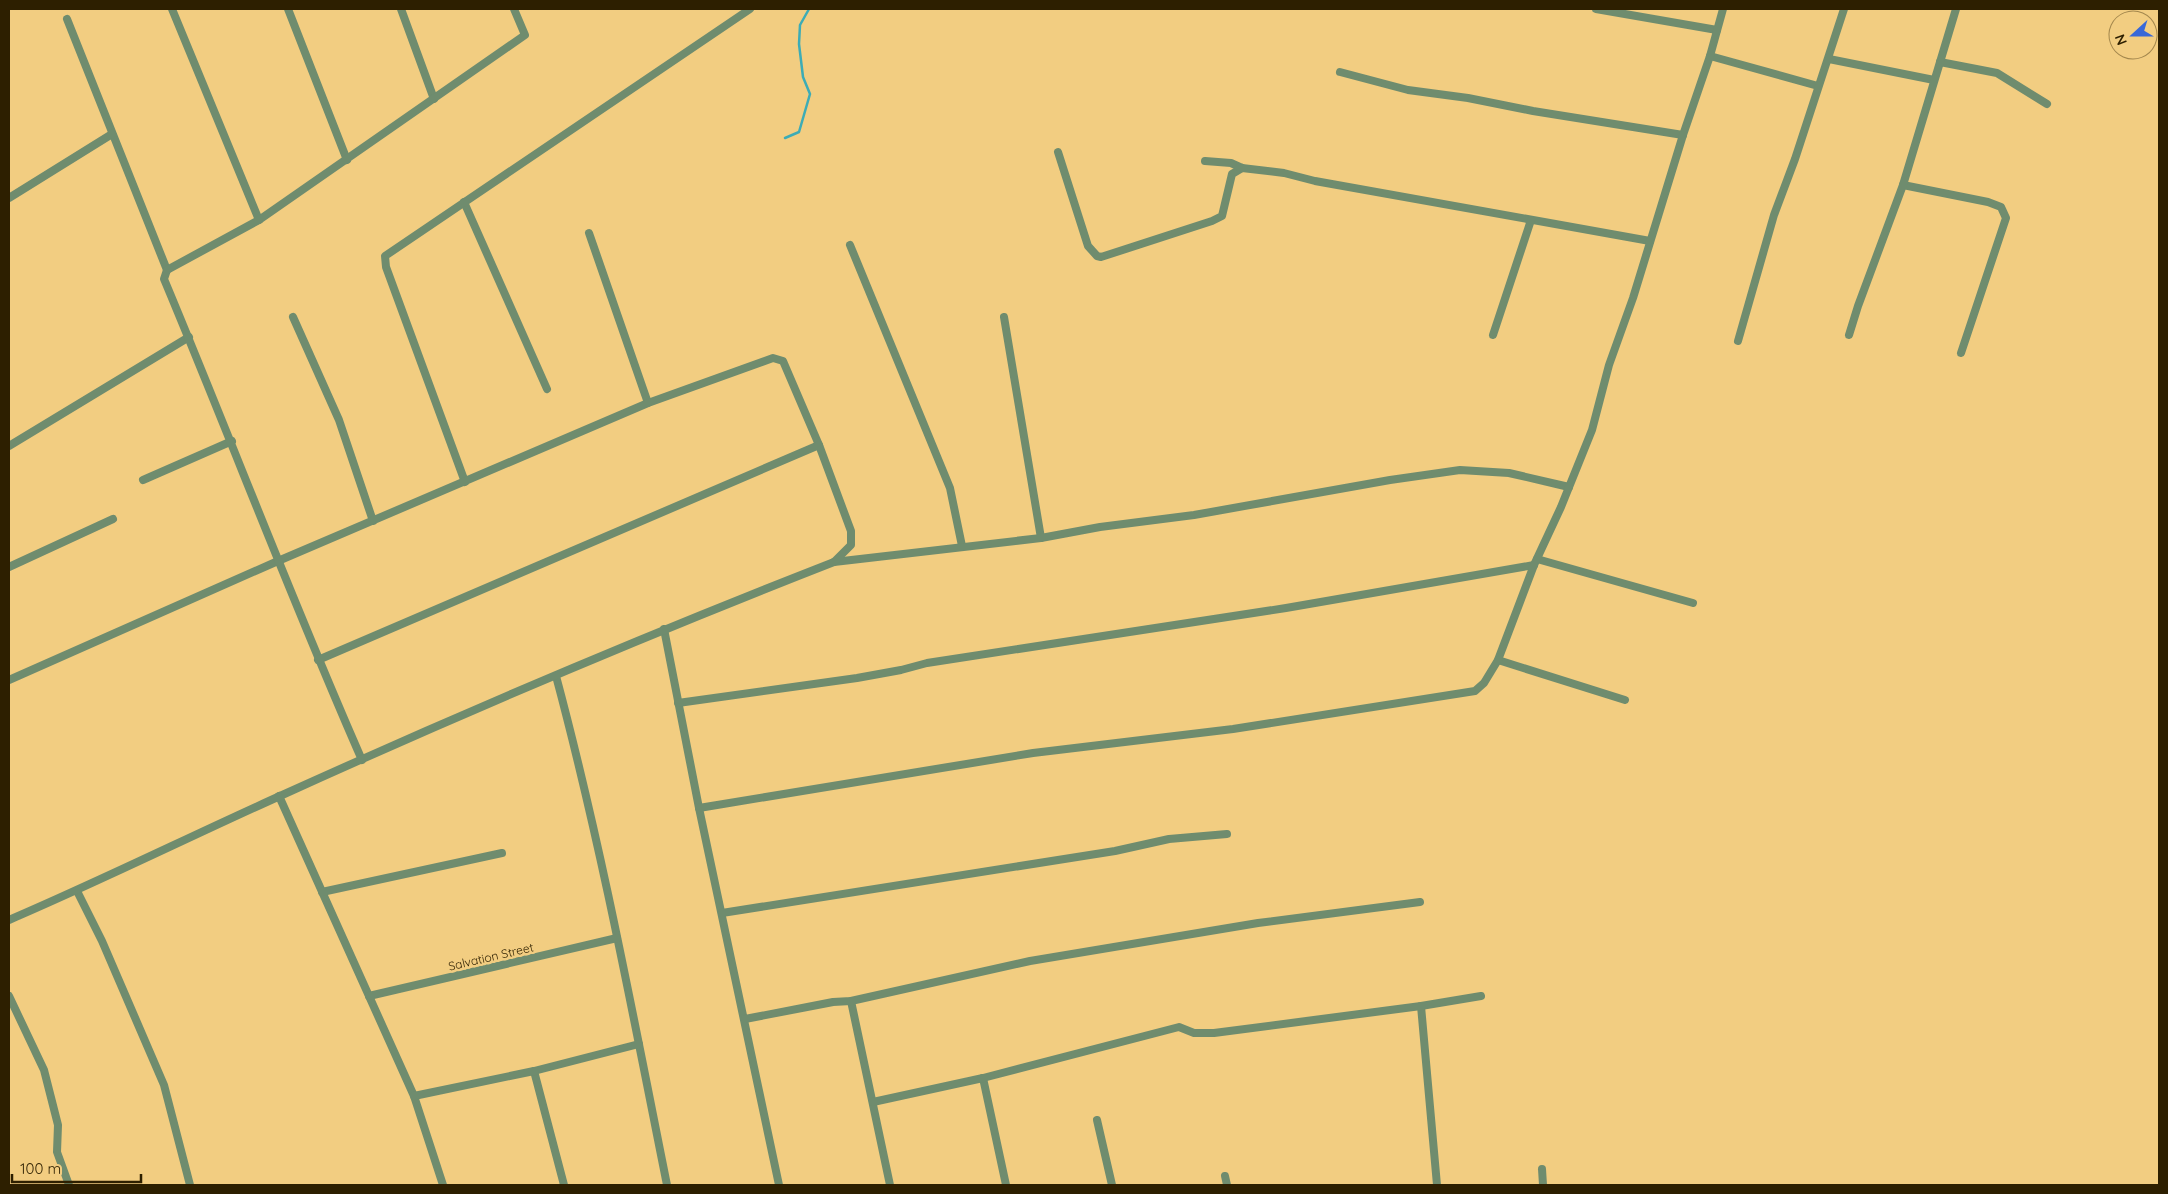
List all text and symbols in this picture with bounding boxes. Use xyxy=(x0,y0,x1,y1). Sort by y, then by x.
north arrow xyxy=(2108,10,2158,60)
text: N xyxy=(2111,32,2131,48)
street label: Salvation Street xyxy=(447,939,535,974)
scale bar xyxy=(12,1152,141,1184)
text: 100 m xyxy=(20,1159,61,1178)

